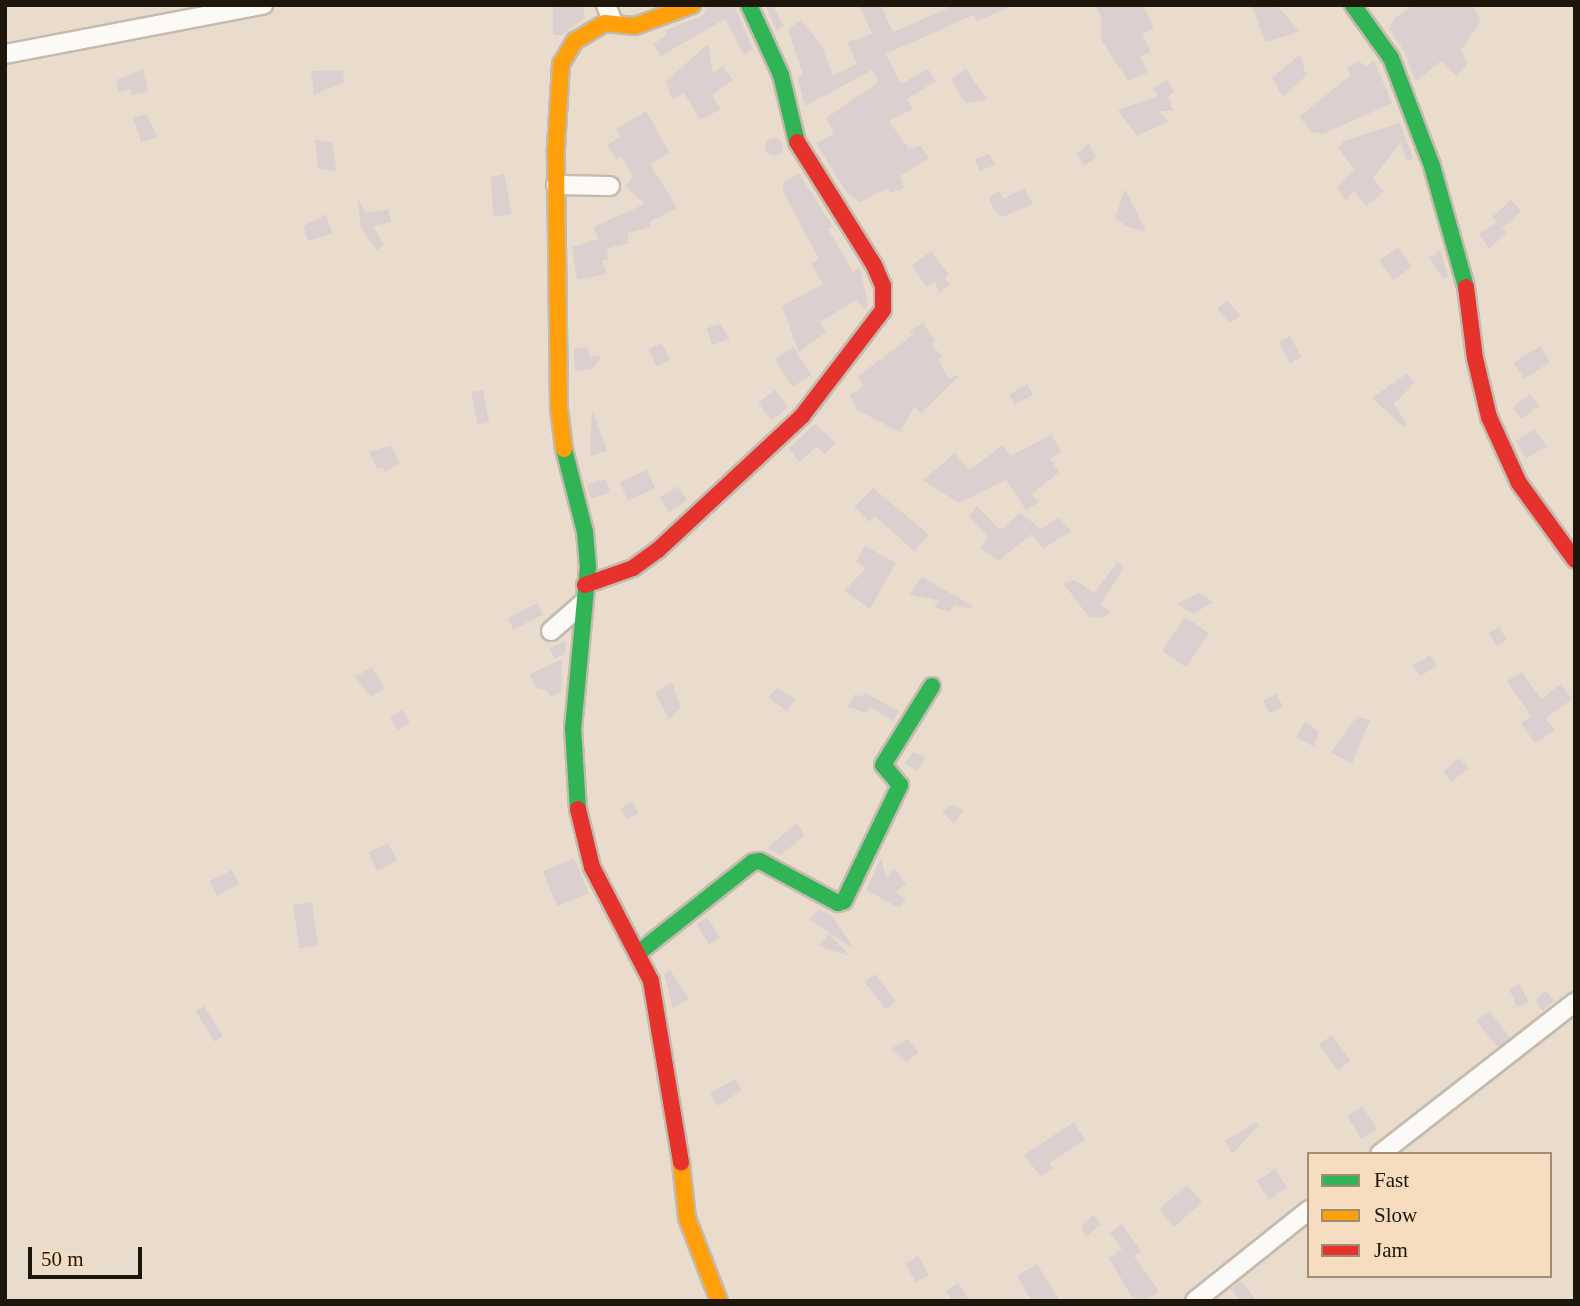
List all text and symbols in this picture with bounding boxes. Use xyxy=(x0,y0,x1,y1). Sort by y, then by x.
legend xyxy=(1307,1152,1552,1278)
text: Fast xyxy=(1374,1168,1409,1192)
text: Slow xyxy=(1374,1203,1417,1227)
scale bar xyxy=(32,1232,145,1276)
text: Jam xyxy=(1374,1238,1408,1262)
text: 50 m xyxy=(41,1247,84,1271)

